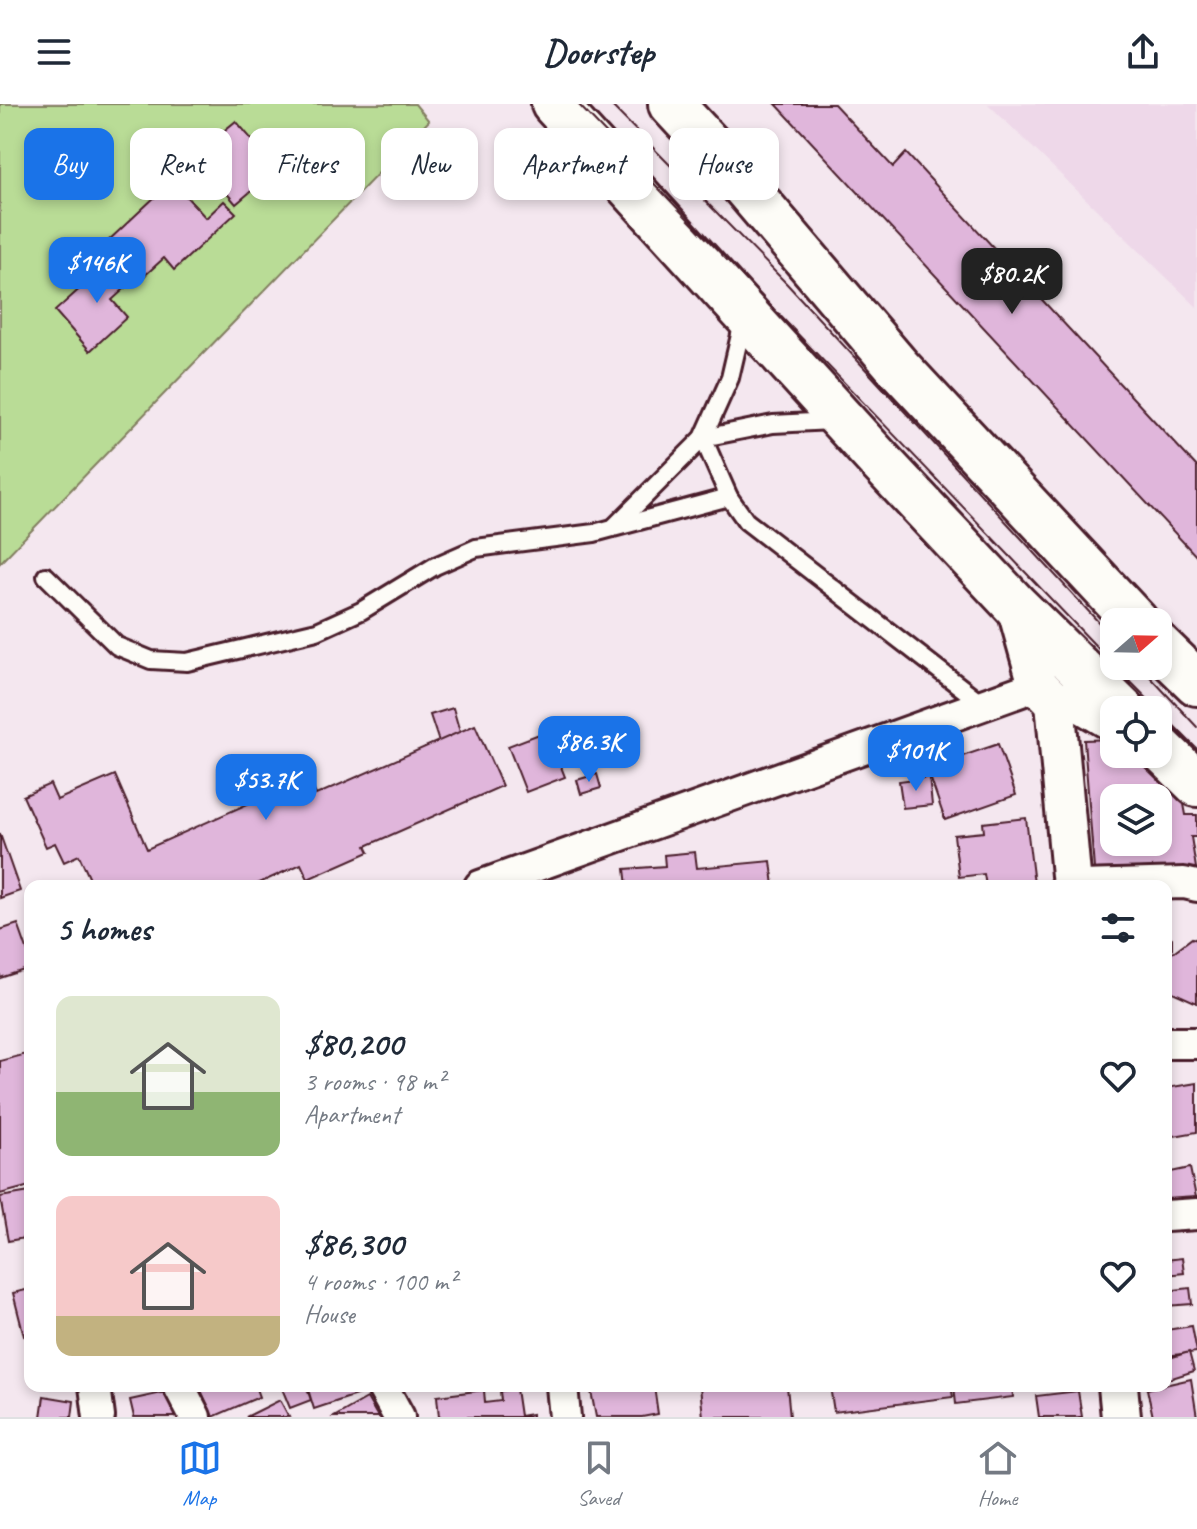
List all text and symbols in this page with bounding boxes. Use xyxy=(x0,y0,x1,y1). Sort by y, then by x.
text: Doorstep xyxy=(543,29,654,75)
icon: menu xyxy=(32,30,76,74)
icon: share xyxy=(1121,30,1165,74)
chip: Buy xyxy=(24,128,114,200)
chip: Rent xyxy=(130,128,232,200)
chip: Filters xyxy=(248,128,365,200)
chip: New xyxy=(381,128,478,200)
chip: Apartment xyxy=(494,128,653,200)
chip: House xyxy=(669,128,779,200)
pin: $146K xyxy=(41,237,153,305)
text: $146K xyxy=(67,246,127,279)
pin: $80.2K xyxy=(947,248,1077,316)
text: $80.2K xyxy=(979,257,1045,290)
north arrow xyxy=(1100,608,1172,680)
map controls xyxy=(1100,608,1172,856)
button: locate xyxy=(1100,696,1172,768)
pin: $86.3K xyxy=(524,716,654,784)
text: $86.3K xyxy=(556,725,622,758)
pin: $101K xyxy=(860,725,972,793)
text: $101K xyxy=(886,734,946,767)
pin: $53.7K xyxy=(201,754,331,822)
text: $53.7K xyxy=(234,763,298,796)
button: layers xyxy=(1100,784,1172,856)
icon: filters xyxy=(1096,906,1140,950)
text: 5 homes xyxy=(56,907,151,950)
text: $80,200 xyxy=(304,1022,403,1065)
icon: home xyxy=(120,1028,216,1124)
icon: heart xyxy=(1096,1054,1140,1098)
text: 3 rooms · 98 m² xyxy=(304,1065,445,1098)
text: Apartment xyxy=(304,1098,400,1131)
text: $86,300 xyxy=(304,1222,403,1265)
icon: home xyxy=(120,1228,216,1324)
icon: heart xyxy=(1096,1254,1140,1298)
text: 4 rooms · 100 m² xyxy=(304,1265,456,1298)
text: House xyxy=(304,1298,355,1331)
tab: Map xyxy=(178,1436,222,1512)
tab: Saved xyxy=(577,1436,621,1512)
tab: Home xyxy=(976,1436,1020,1512)

